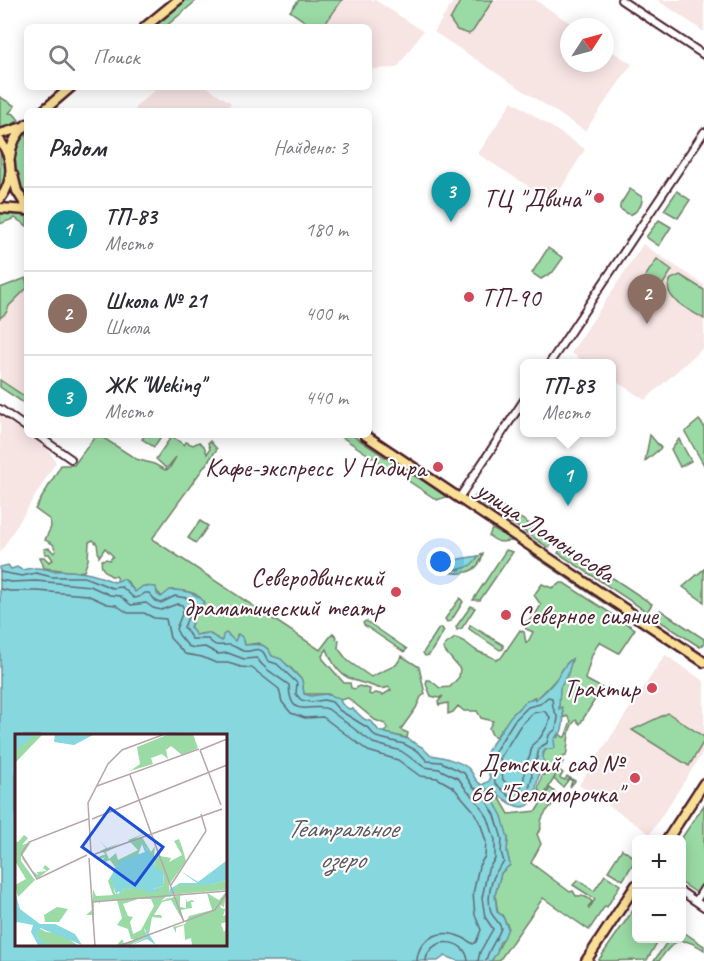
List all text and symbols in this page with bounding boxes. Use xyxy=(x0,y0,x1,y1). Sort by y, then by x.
north arrow xyxy=(560,18,614,72)
search box xyxy=(24,24,372,90)
icon: search xyxy=(45,41,78,74)
text: Поиск xyxy=(93,43,139,71)
text: Рядом xyxy=(48,131,106,164)
text: Найдено: 3 xyxy=(273,135,348,160)
pin: 3 xyxy=(432,172,470,222)
place label: ТЦ "Двина" xyxy=(483,182,592,215)
marker: ТЦ "Двина" xyxy=(592,191,606,205)
text: ТП-83 xyxy=(105,203,157,231)
text: 1 xyxy=(63,217,72,242)
text: 180 m xyxy=(305,217,348,242)
text: Место xyxy=(105,231,152,256)
pin: 2 xyxy=(628,274,666,324)
place label: ТП-90 xyxy=(481,281,543,314)
text: Школа № 21 xyxy=(105,287,206,315)
marker: ТП-90 xyxy=(462,290,476,304)
text: 2 xyxy=(63,301,72,326)
text: 400 m xyxy=(305,301,348,326)
text: Школа xyxy=(105,315,149,340)
popup xyxy=(520,359,616,437)
text: ЖК "Weking" xyxy=(105,371,205,399)
text: ТП-83 xyxy=(542,372,594,400)
text: 3 xyxy=(63,385,72,410)
text: 440 m xyxy=(305,385,348,410)
text: Место xyxy=(105,399,152,424)
text: Место xyxy=(542,400,590,425)
place label: Кафе-экспресс У Надира xyxy=(205,451,428,484)
pin: 1 xyxy=(548,456,588,506)
marker: Кафе-экспресс У Надира xyxy=(431,460,445,474)
street label: улица Ломоносова xyxy=(468,472,623,591)
your location xyxy=(426,547,455,576)
place label: Северодвинский драматический театр xyxy=(183,561,386,624)
marker: Северодвинский драматический театр xyxy=(389,585,403,599)
place label: Северное сияние xyxy=(518,599,659,632)
marker: Северное сияние xyxy=(499,608,513,622)
place label: Трактир xyxy=(564,672,641,705)
marker: Трактир xyxy=(645,681,659,695)
inset map xyxy=(15,734,226,946)
place label: Детский сад № 66 "Беломорочка" xyxy=(470,747,628,810)
marker: Детский сад № 66 "Беломорочка" xyxy=(628,771,642,785)
water label: Театральное озеро xyxy=(287,811,402,877)
map controls xyxy=(632,835,686,943)
button: + xyxy=(632,835,686,889)
button: − xyxy=(632,889,686,943)

